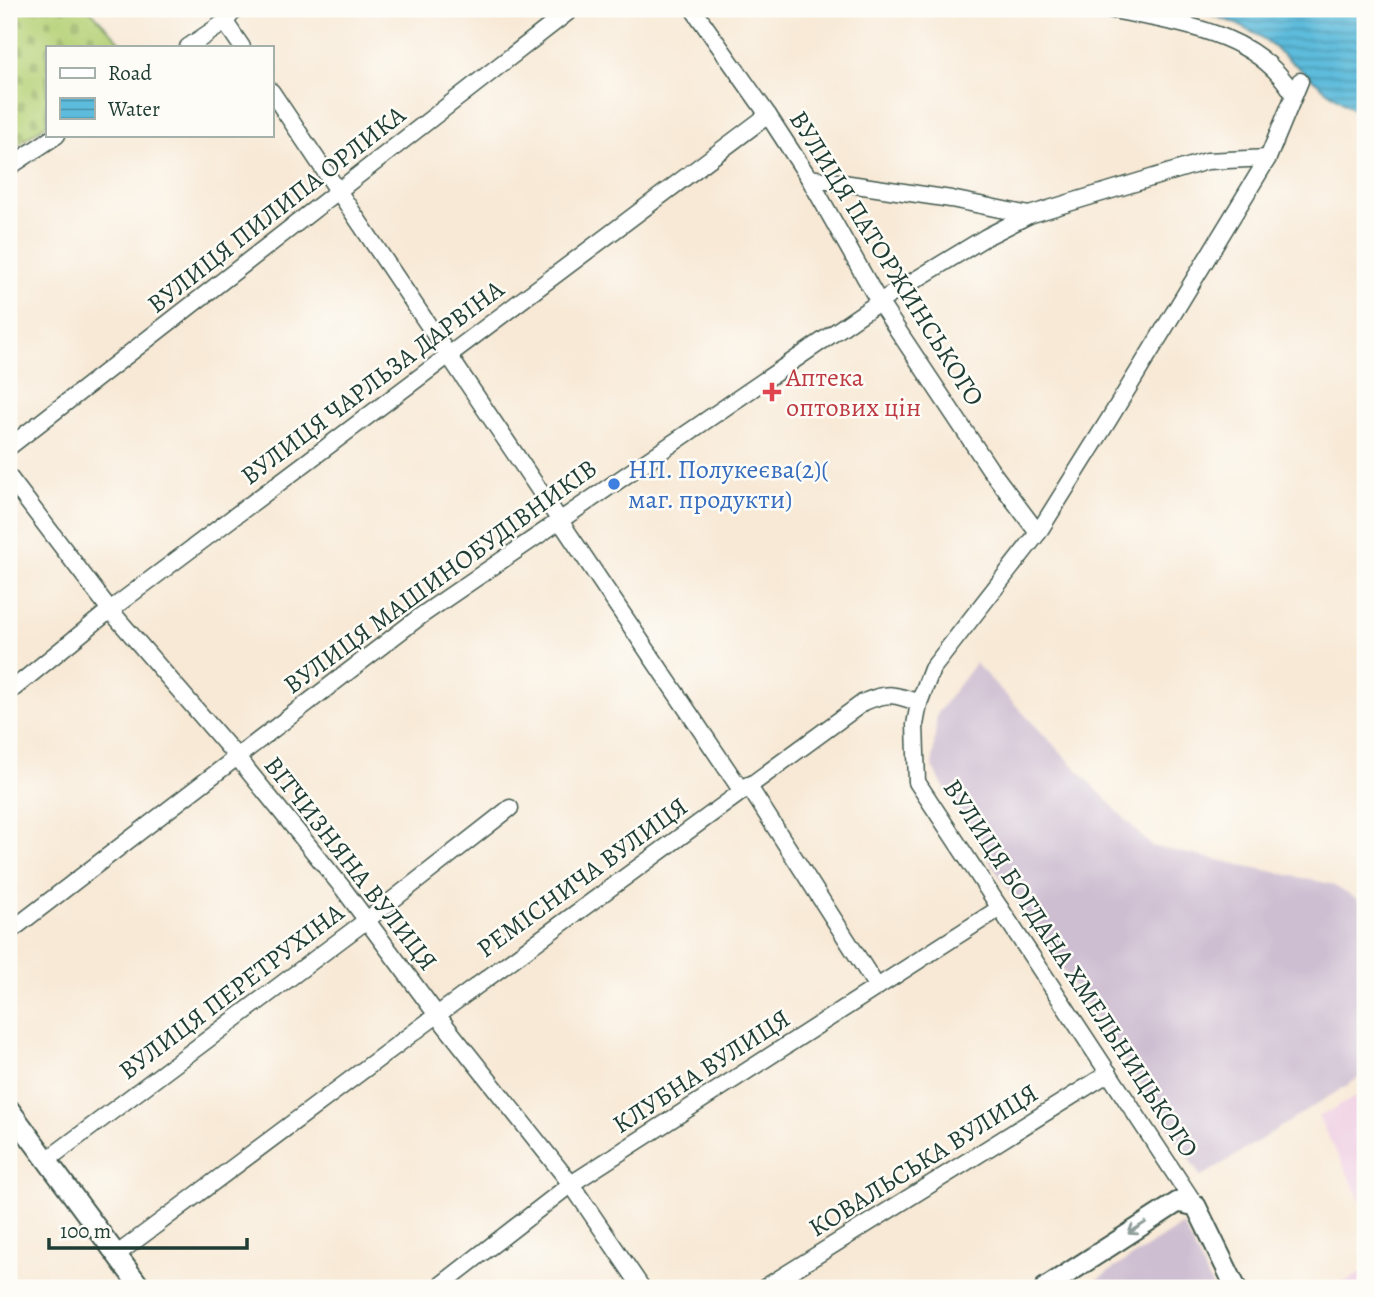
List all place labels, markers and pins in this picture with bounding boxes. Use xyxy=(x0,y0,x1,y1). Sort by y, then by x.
place label: Аптека оптових цін xyxy=(785,360,921,425)
marker: Аптека оптових цін xyxy=(764,384,780,400)
place label: НП. Полукеєва(2)( маг. продукти) xyxy=(628,452,829,517)
marker: НП. Полукеєва(2)( маг. продукти) xyxy=(606,476,622,492)

